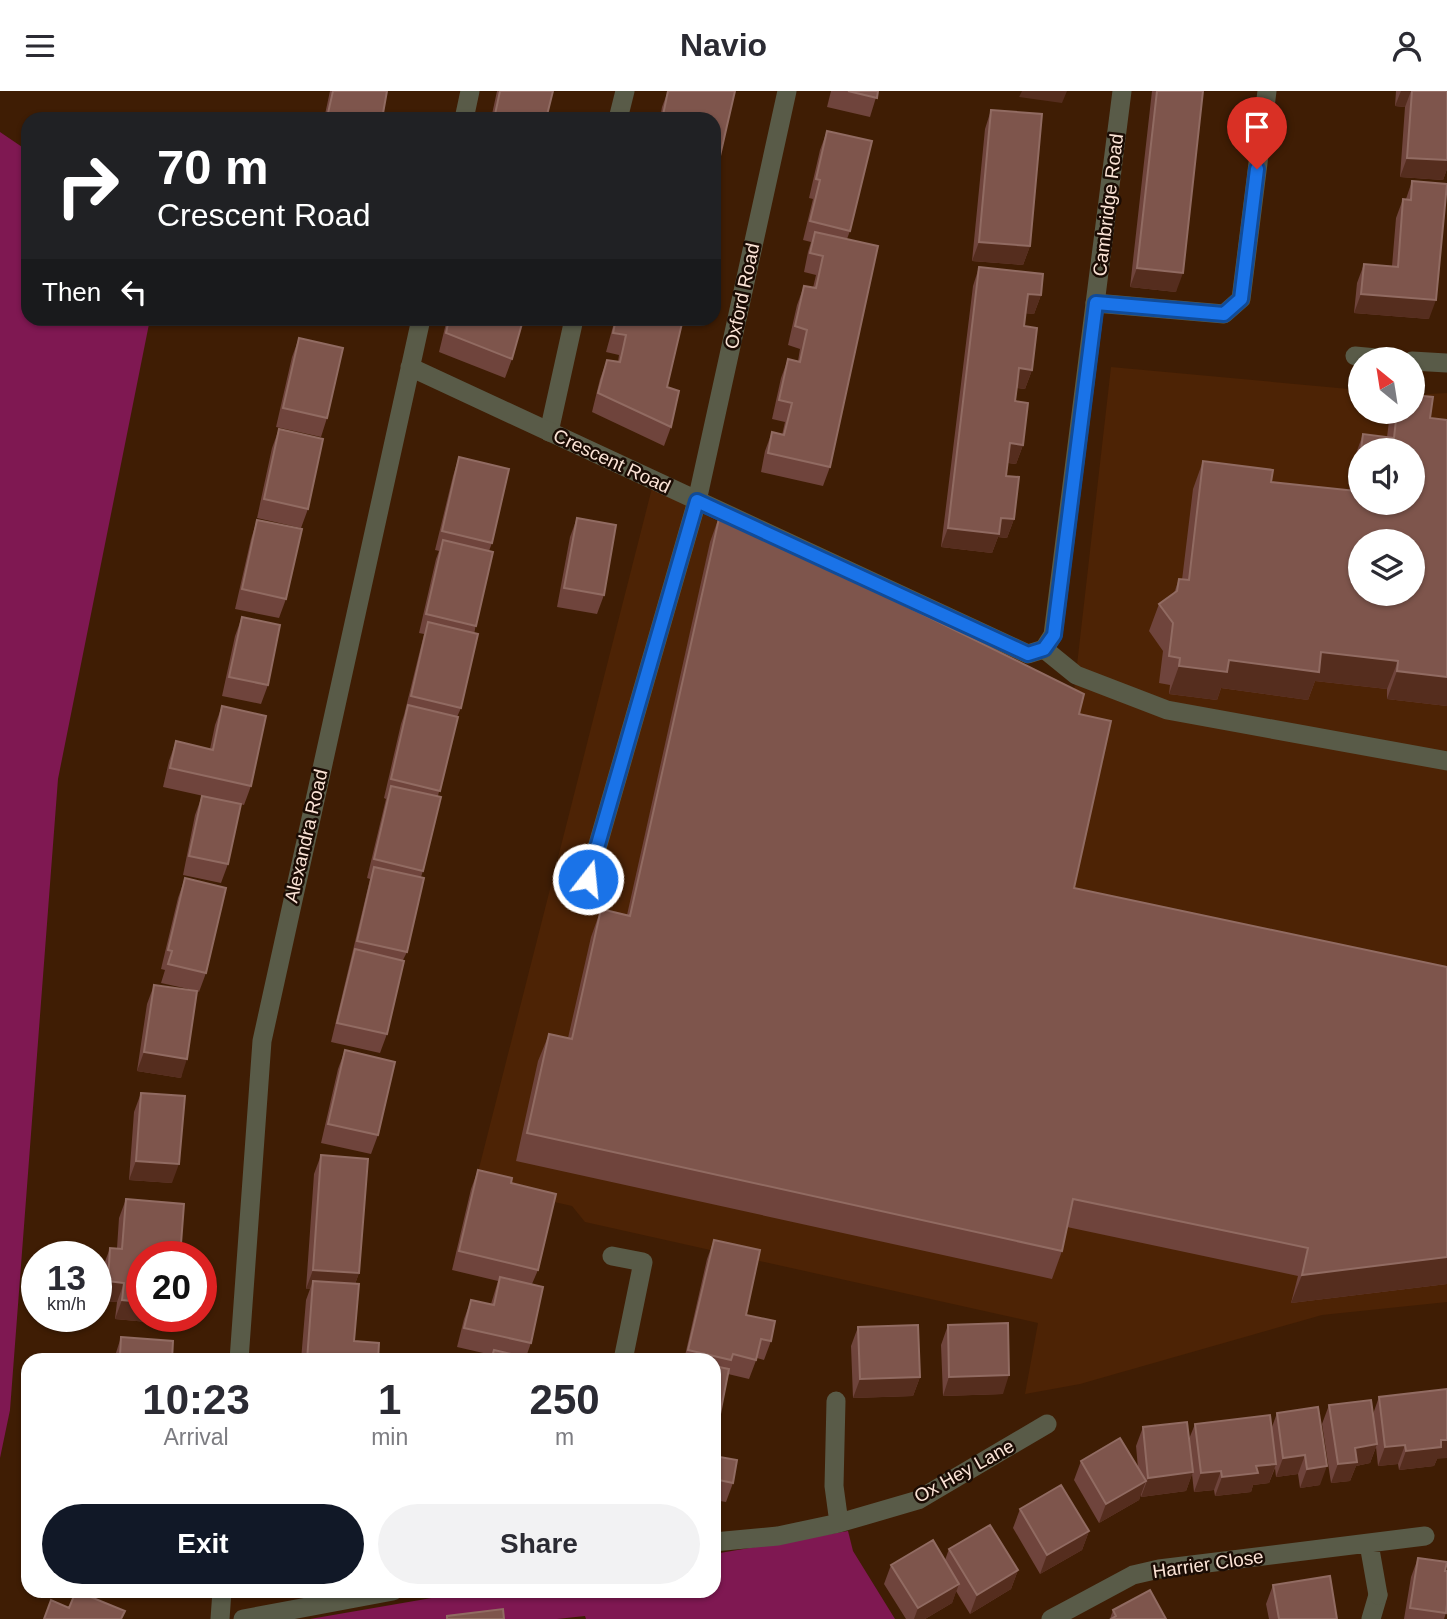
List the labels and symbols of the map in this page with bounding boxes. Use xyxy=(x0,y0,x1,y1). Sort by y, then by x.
pin xyxy=(1227,97,1287,169)
street label: Cambridge Road xyxy=(1089,132,1127,278)
street label: Oxford Road xyxy=(721,241,763,351)
north arrow xyxy=(1348,347,1424,423)
street label: Crescent Road xyxy=(550,425,674,497)
street label: Alexandra Road xyxy=(280,767,332,905)
position arrow xyxy=(551,842,625,916)
speed limit sign: 20 xyxy=(126,1241,217,1332)
street label: Ox Hey Lane xyxy=(910,1435,1018,1507)
street label: Harrier Close xyxy=(1151,1546,1265,1582)

